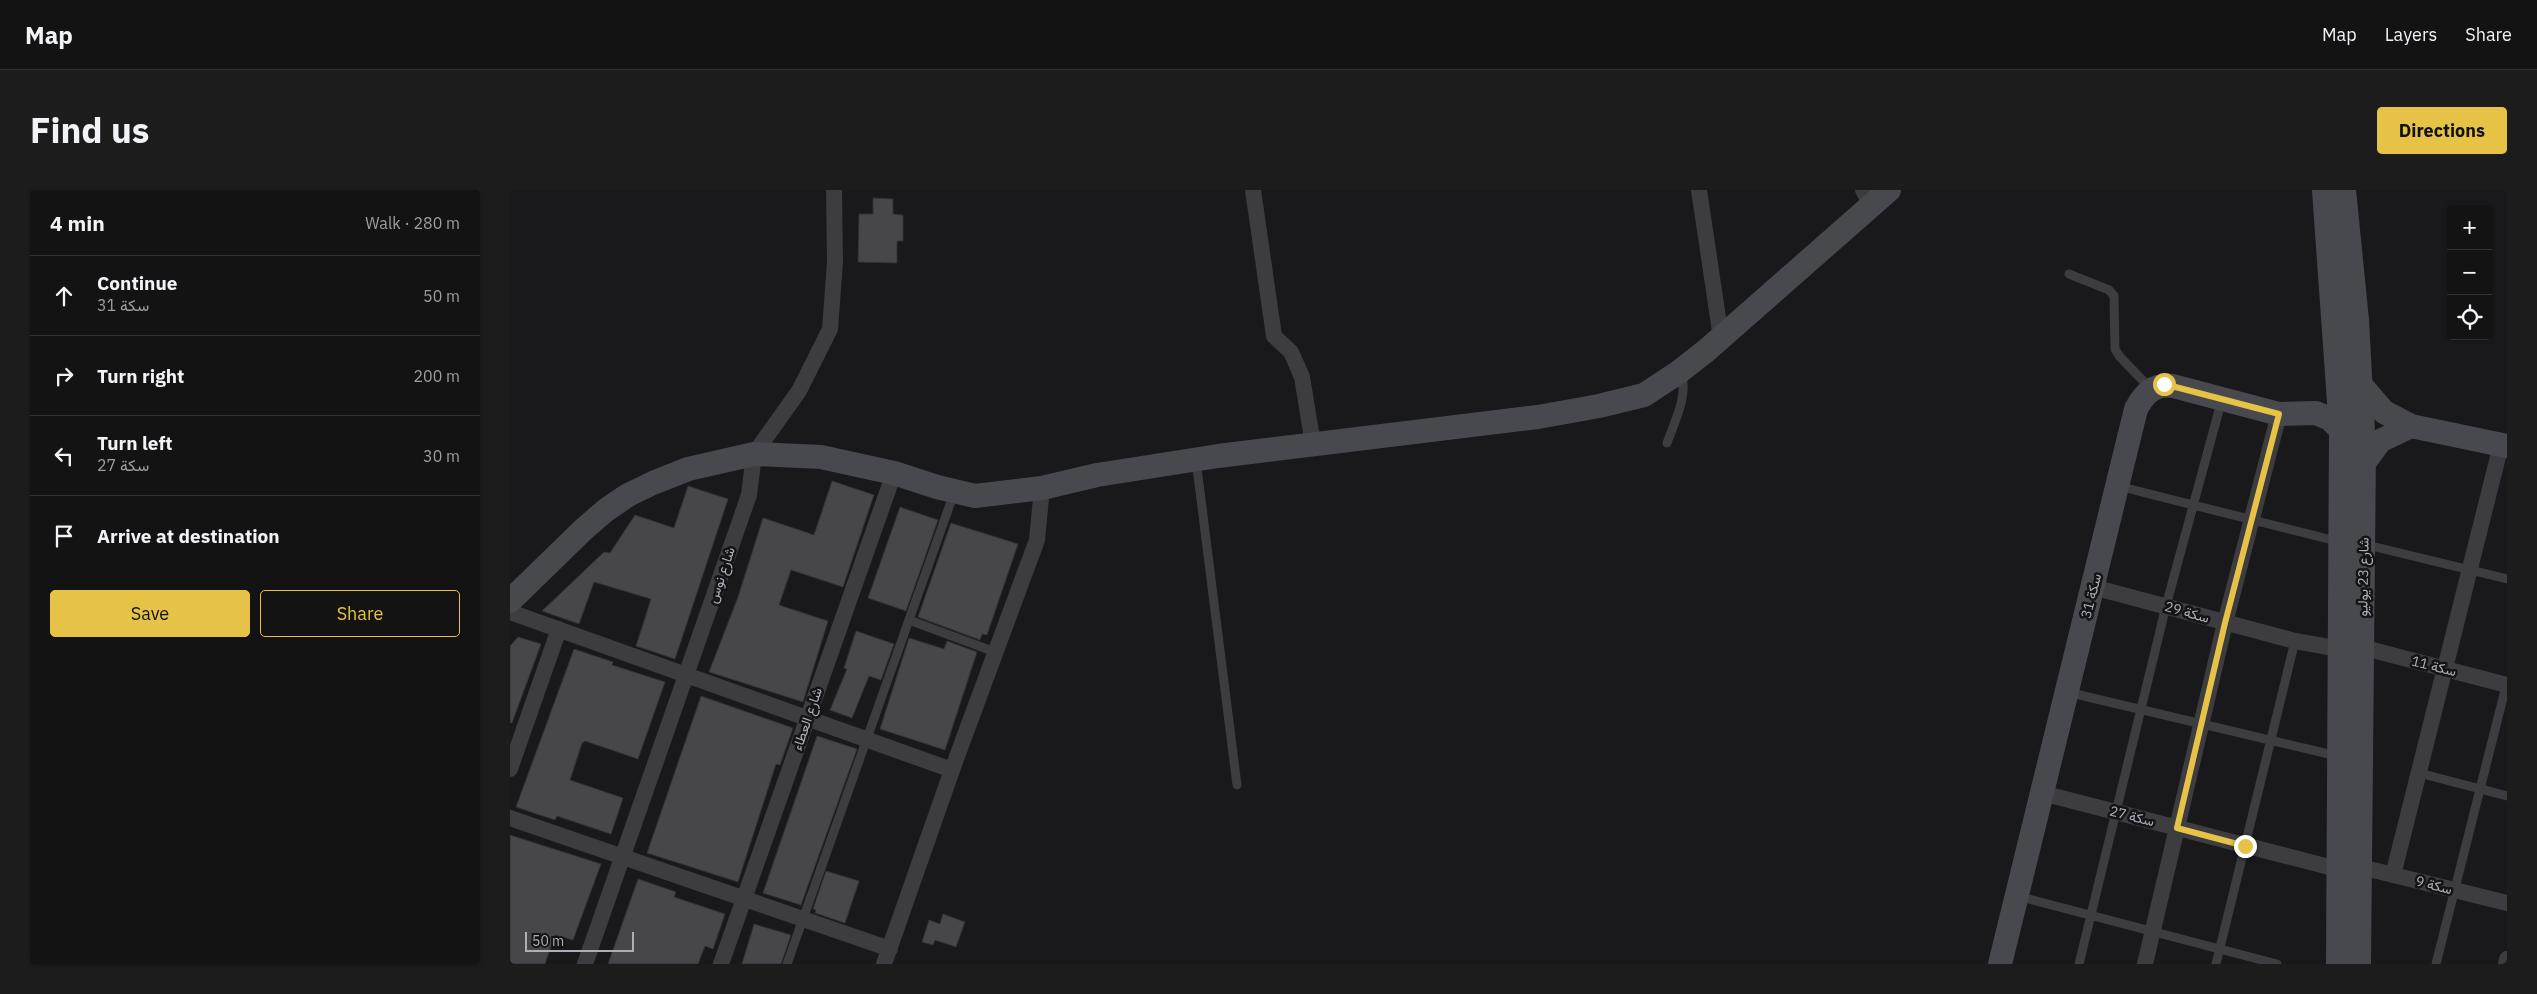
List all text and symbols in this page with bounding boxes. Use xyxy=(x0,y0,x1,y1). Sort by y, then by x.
text: Map xyxy=(25,19,73,51)
text: Map xyxy=(2322,23,2357,46)
text: Layers xyxy=(2385,23,2437,46)
text: Share xyxy=(2465,23,2512,46)
text: Find us xyxy=(30,107,149,153)
button: Directions xyxy=(2377,107,2507,154)
map controls xyxy=(2447,205,2492,340)
button: + xyxy=(2447,205,2492,250)
text: 4 min xyxy=(50,209,105,237)
text: Walk · 280 m xyxy=(365,213,460,233)
button: − xyxy=(2447,250,2492,295)
text: Continue xyxy=(97,271,177,295)
icon: ahead xyxy=(50,282,78,310)
text: 50 m xyxy=(423,286,460,306)
text: سكة 31 xyxy=(97,295,149,315)
button: locate xyxy=(2447,295,2492,340)
icon: right xyxy=(50,362,78,390)
text: Turn right xyxy=(97,364,184,388)
text: 200 m xyxy=(413,366,460,386)
route start xyxy=(2153,373,2176,396)
text: Turn left xyxy=(97,431,173,455)
icon: left xyxy=(50,442,78,470)
text: 30 m xyxy=(423,446,460,466)
text: سكة 27 xyxy=(97,455,149,475)
icon: arrive xyxy=(50,522,78,550)
text: Arrive at destination xyxy=(97,524,280,548)
street label: شارع 23 يوليو xyxy=(2353,537,2375,617)
street label: شارع نوس xyxy=(703,545,741,606)
street label: سكة 31 xyxy=(2077,572,2105,620)
button: Save xyxy=(50,590,250,637)
button: Share xyxy=(260,590,460,637)
street label: سكة 29 xyxy=(2163,597,2211,627)
street label: سكة 11 xyxy=(2410,652,2458,680)
street label: شارع العطاء xyxy=(788,685,828,754)
street label: سكة 27 xyxy=(2108,802,2156,830)
route end xyxy=(2234,835,2257,858)
street label: سكة 9 xyxy=(2414,872,2454,898)
scale bar xyxy=(525,929,634,952)
text: 50 m xyxy=(532,932,564,950)

